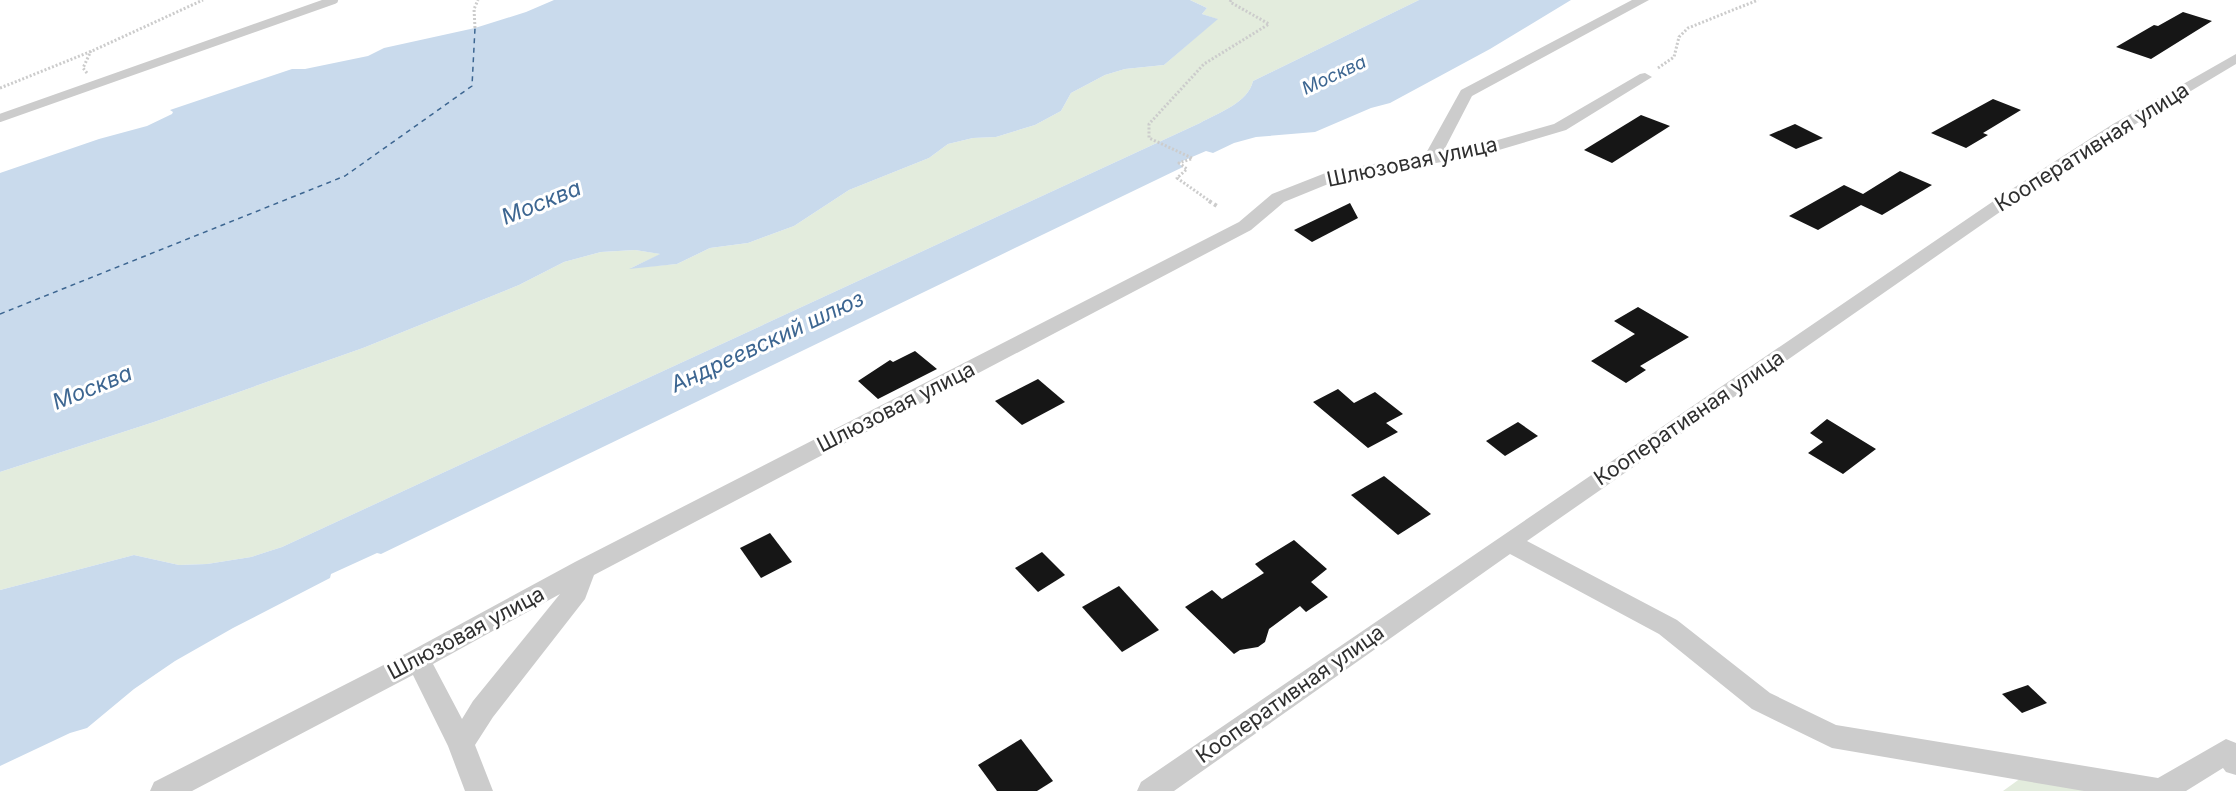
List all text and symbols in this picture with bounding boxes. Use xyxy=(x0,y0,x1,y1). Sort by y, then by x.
water label: Москва xyxy=(1298,51,1369,99)
street label: Кооперативная улица xyxy=(1990,77,2193,216)
street label: Шлюзовая улица xyxy=(1324,131,1499,192)
water label: Москва xyxy=(497,174,585,230)
water label: Андреевский шлюз xyxy=(665,285,868,398)
street label: Кооперативная улица xyxy=(1589,345,1788,491)
street label: Шлюзовая улица xyxy=(813,356,979,457)
water label: Москва xyxy=(48,359,136,415)
street label: Шлюзовая улица xyxy=(383,581,548,684)
street label: Кооперативная улица xyxy=(1191,619,1389,768)

